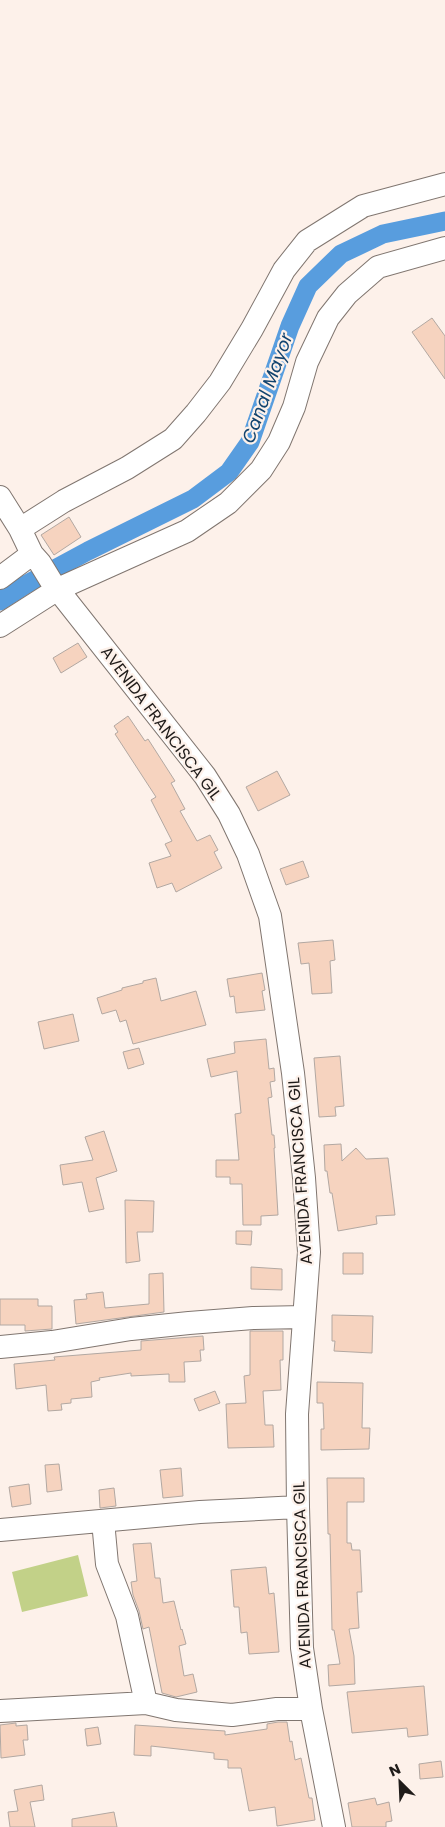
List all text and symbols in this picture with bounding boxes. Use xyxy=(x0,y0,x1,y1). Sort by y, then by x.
water label: Canal Mayor xyxy=(235,328,299,447)
street label: AVENIDA FRANCISCA GIL xyxy=(95,641,227,805)
street label: AVENIDA FRANCISCA GIL xyxy=(282,1077,318,1265)
street label: AVENIDA FRANCISCA GIL xyxy=(287,1481,317,1669)
north arrow xyxy=(375,1757,425,1807)
text: N xyxy=(386,1759,404,1781)

